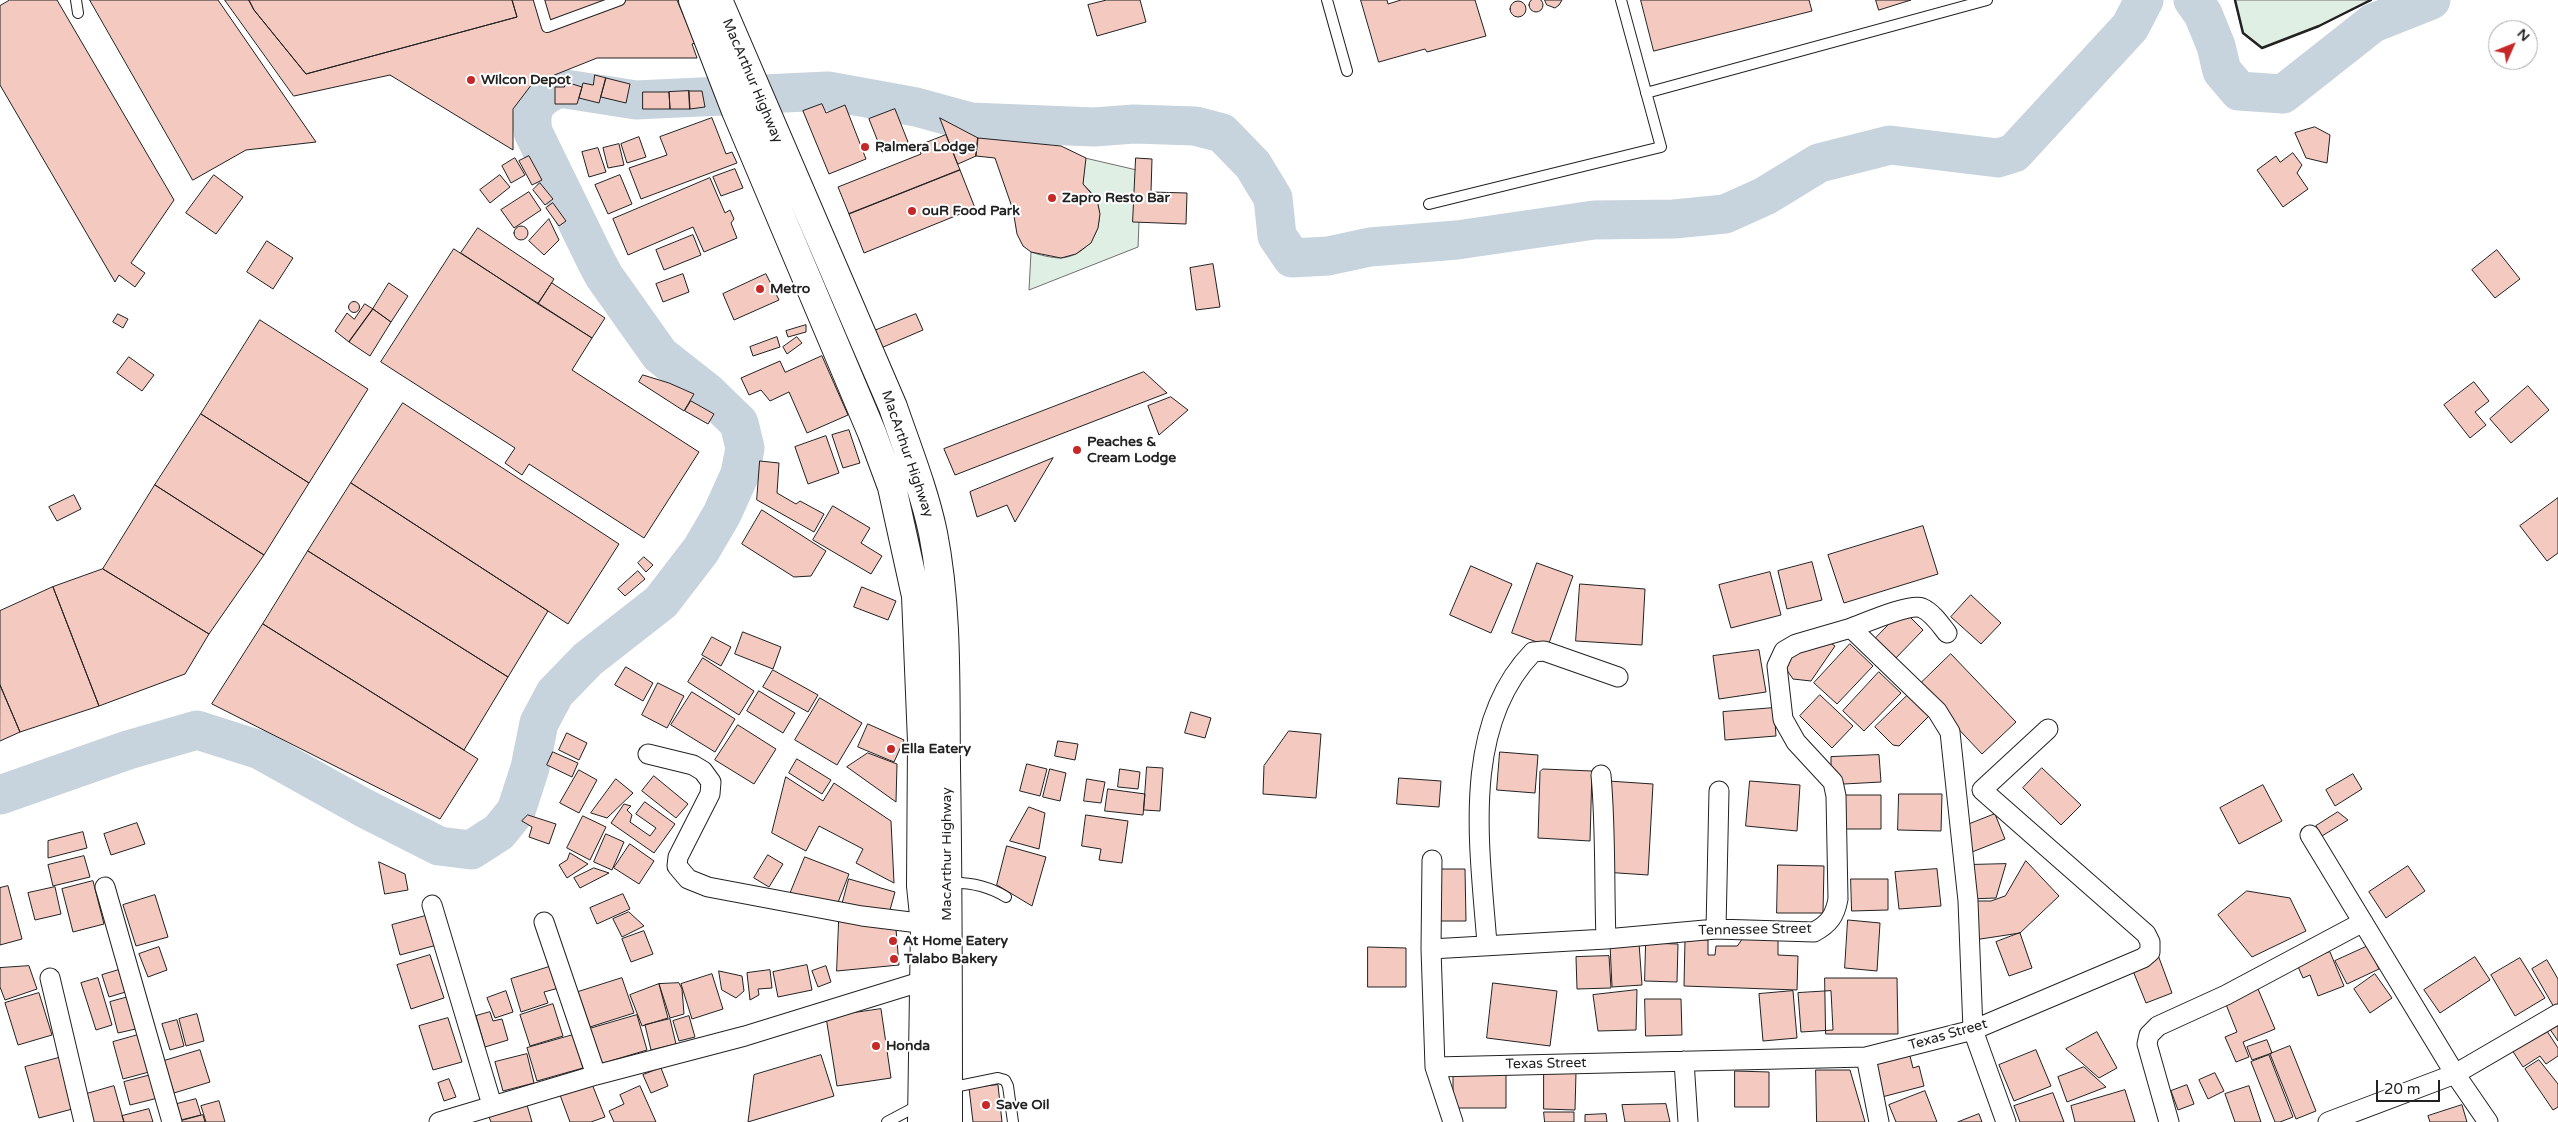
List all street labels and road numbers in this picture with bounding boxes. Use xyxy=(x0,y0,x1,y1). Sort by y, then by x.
street label: MacArthur Highway xyxy=(718,16,786,146)
street label: MacArthur Highway xyxy=(877,388,937,520)
street label: MacArthur Highway xyxy=(939,787,955,921)
street label: Tennessee Street xyxy=(1698,921,1812,939)
street label: Texas Street xyxy=(1907,1016,1989,1054)
street label: Texas Street xyxy=(1505,1055,1587,1073)

